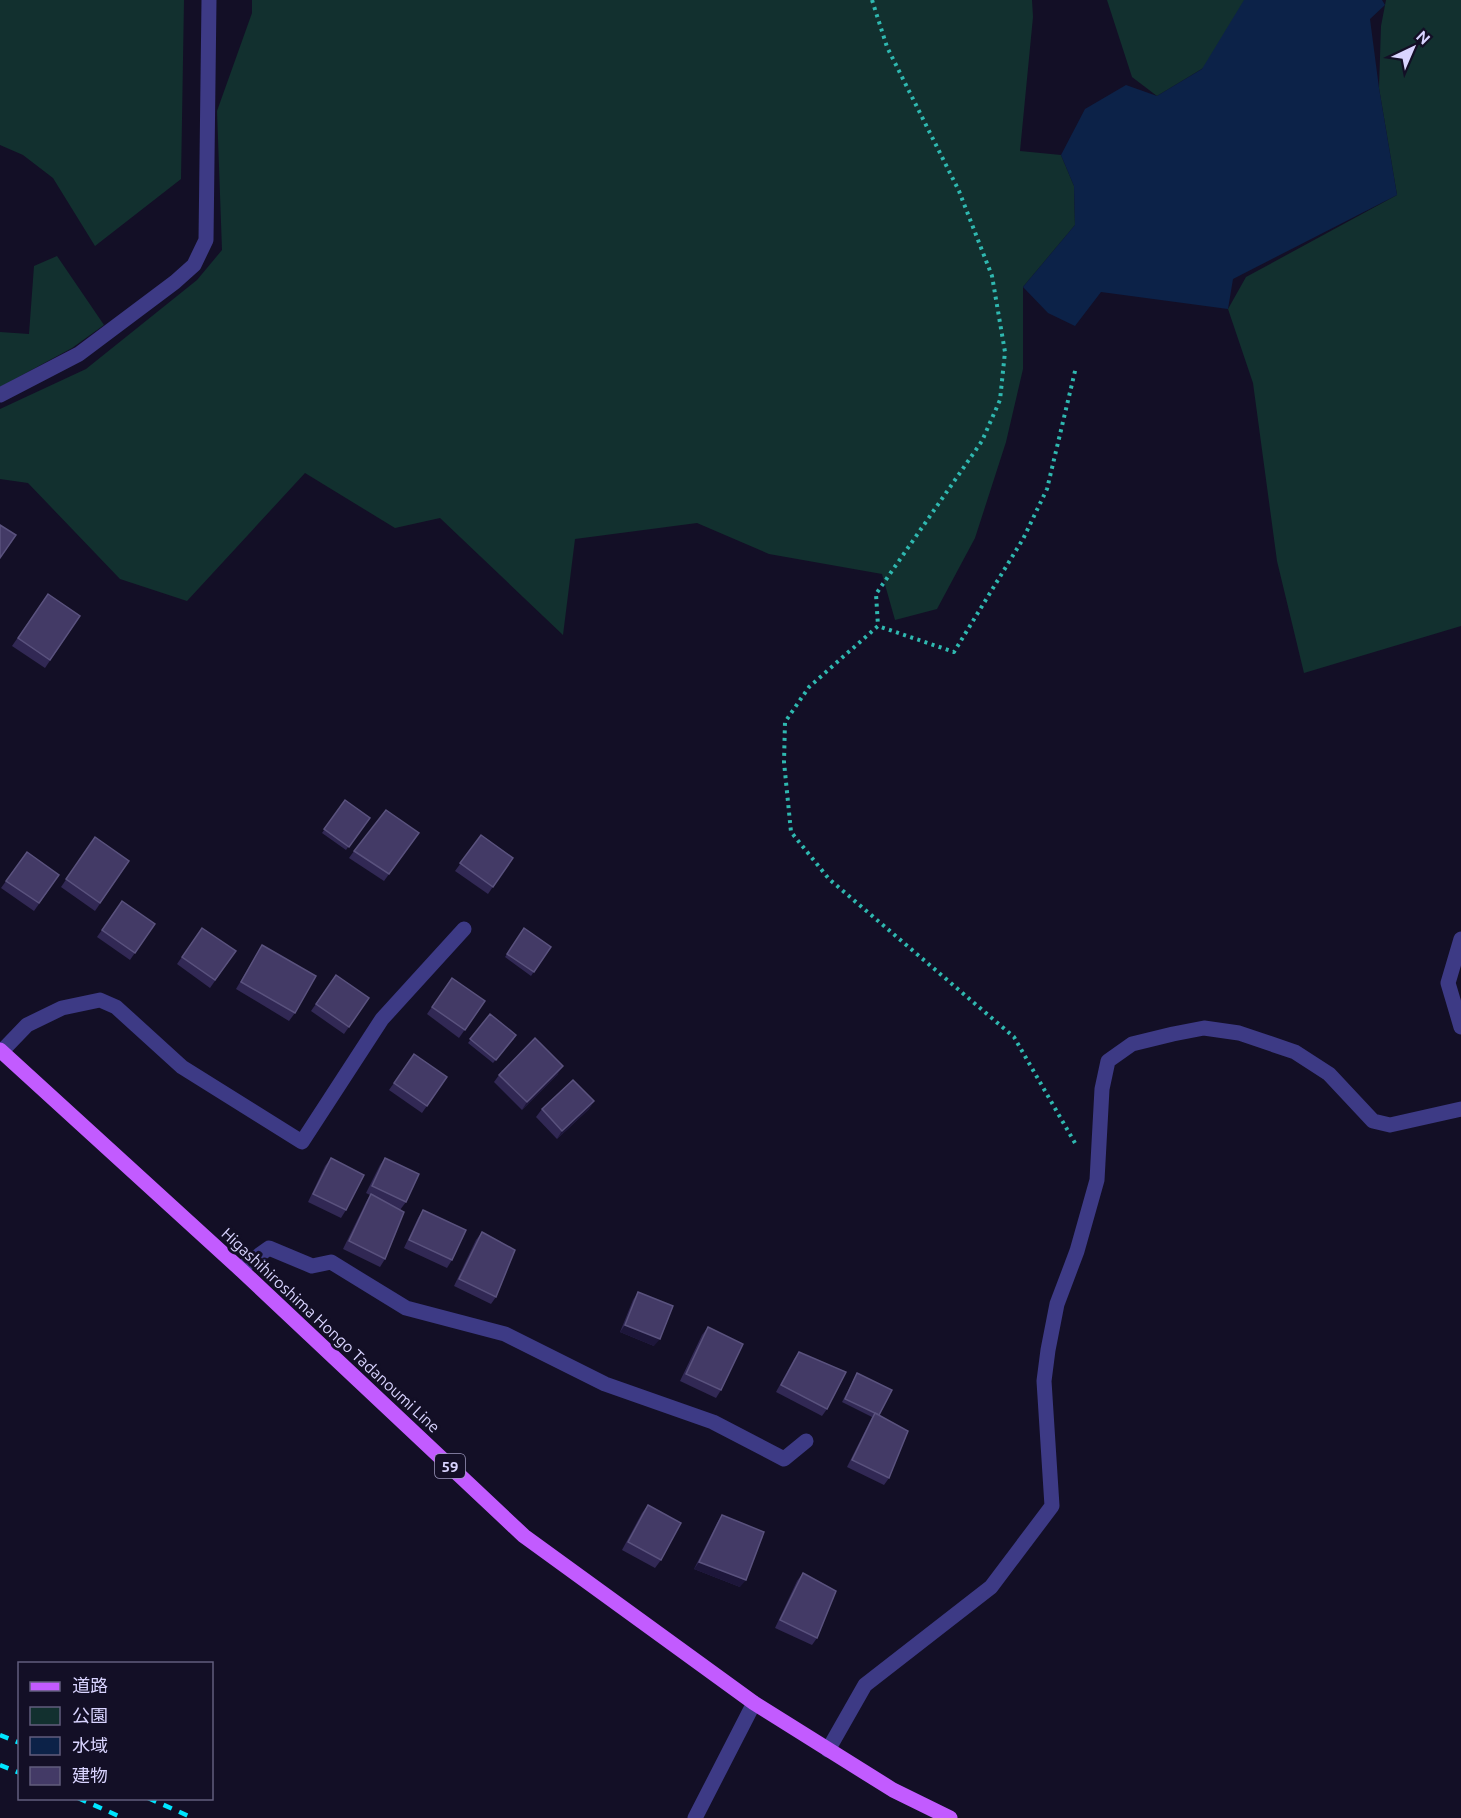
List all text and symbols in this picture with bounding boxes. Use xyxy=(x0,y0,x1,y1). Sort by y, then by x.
north arrow xyxy=(1383,18,1443,78)
text: N xyxy=(1413,27,1434,48)
street label: Higashihiroshima Hongo Tadanoumi Line xyxy=(218,1224,444,1436)
road number: 59 xyxy=(435,1454,465,1478)
legend xyxy=(18,1662,213,1800)
text: 道路 xyxy=(72,1675,108,1695)
text: 公園 xyxy=(72,1705,108,1725)
text: 水域 xyxy=(72,1735,108,1755)
text: 建物 xyxy=(72,1765,108,1785)

